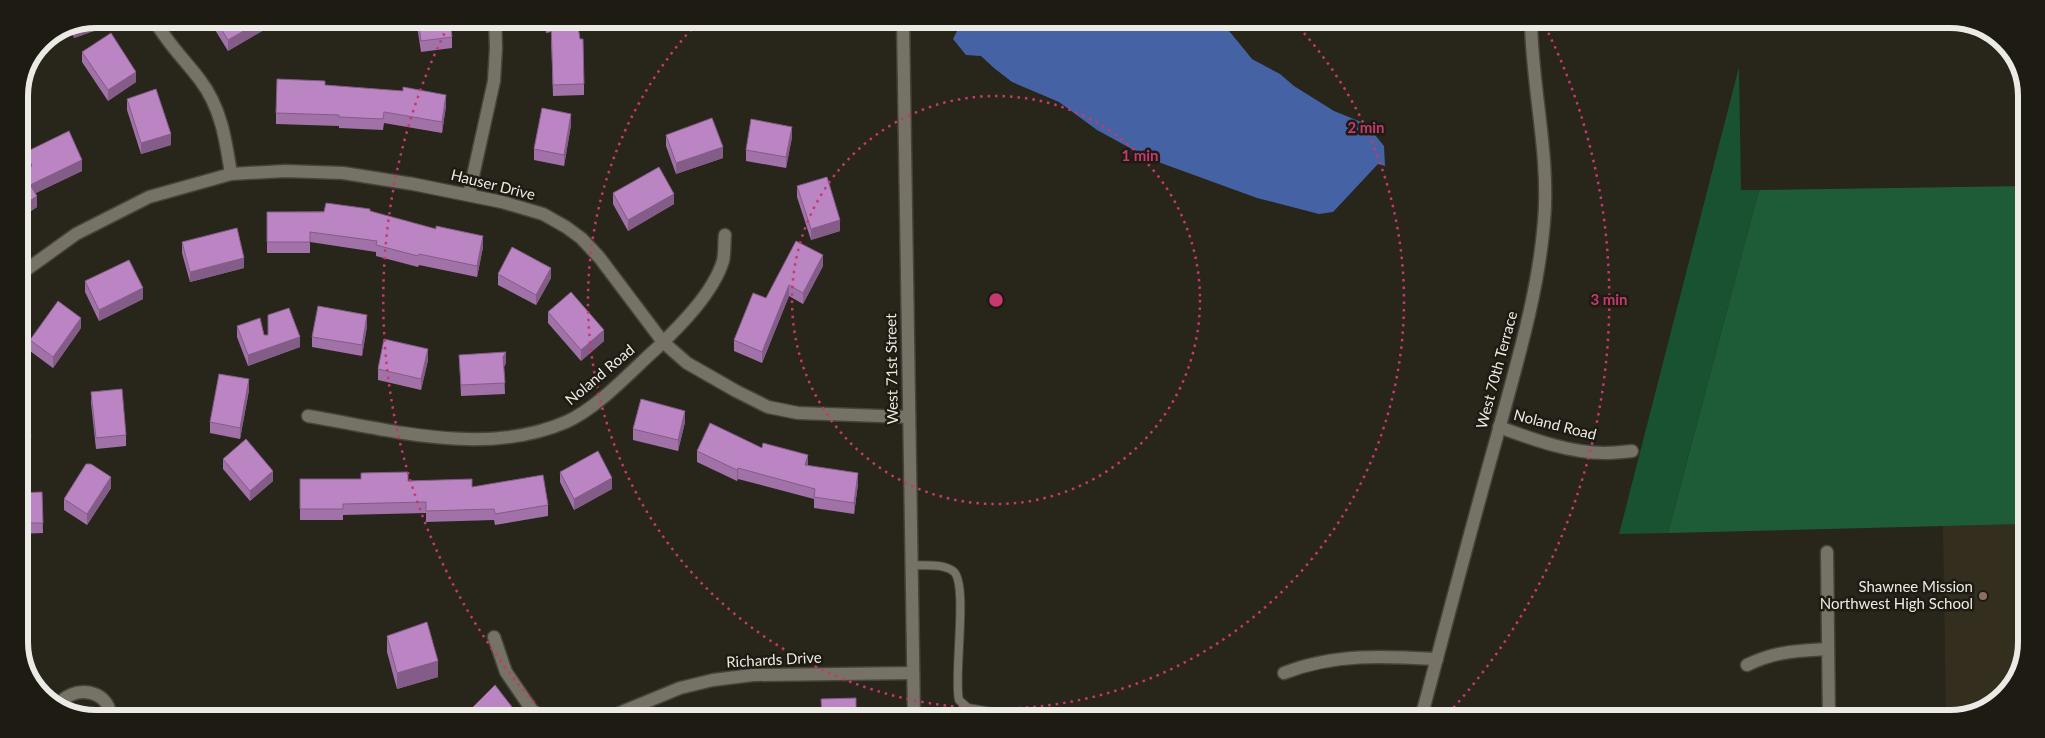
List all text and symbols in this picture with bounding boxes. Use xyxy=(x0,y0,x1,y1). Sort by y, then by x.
text: 2 min xyxy=(1347,118,1385,136)
text: 1 min xyxy=(1121,146,1159,164)
street label: Hauser Drive xyxy=(449,165,537,203)
text: 3 min xyxy=(1590,290,1628,308)
centre of rings xyxy=(987,291,1005,309)
street label: West 70th Terrace xyxy=(1472,309,1520,431)
street label: West 71st Street xyxy=(881,313,901,425)
street label: Noland Road xyxy=(561,340,638,408)
street label: Noland Road xyxy=(1512,405,1598,443)
place label: Shawnee Mission Northwest High School xyxy=(1820,577,1973,612)
marker: Shawnee Mission Northwest High School xyxy=(1977,590,1989,602)
street label: Richards Drive xyxy=(726,648,822,670)

